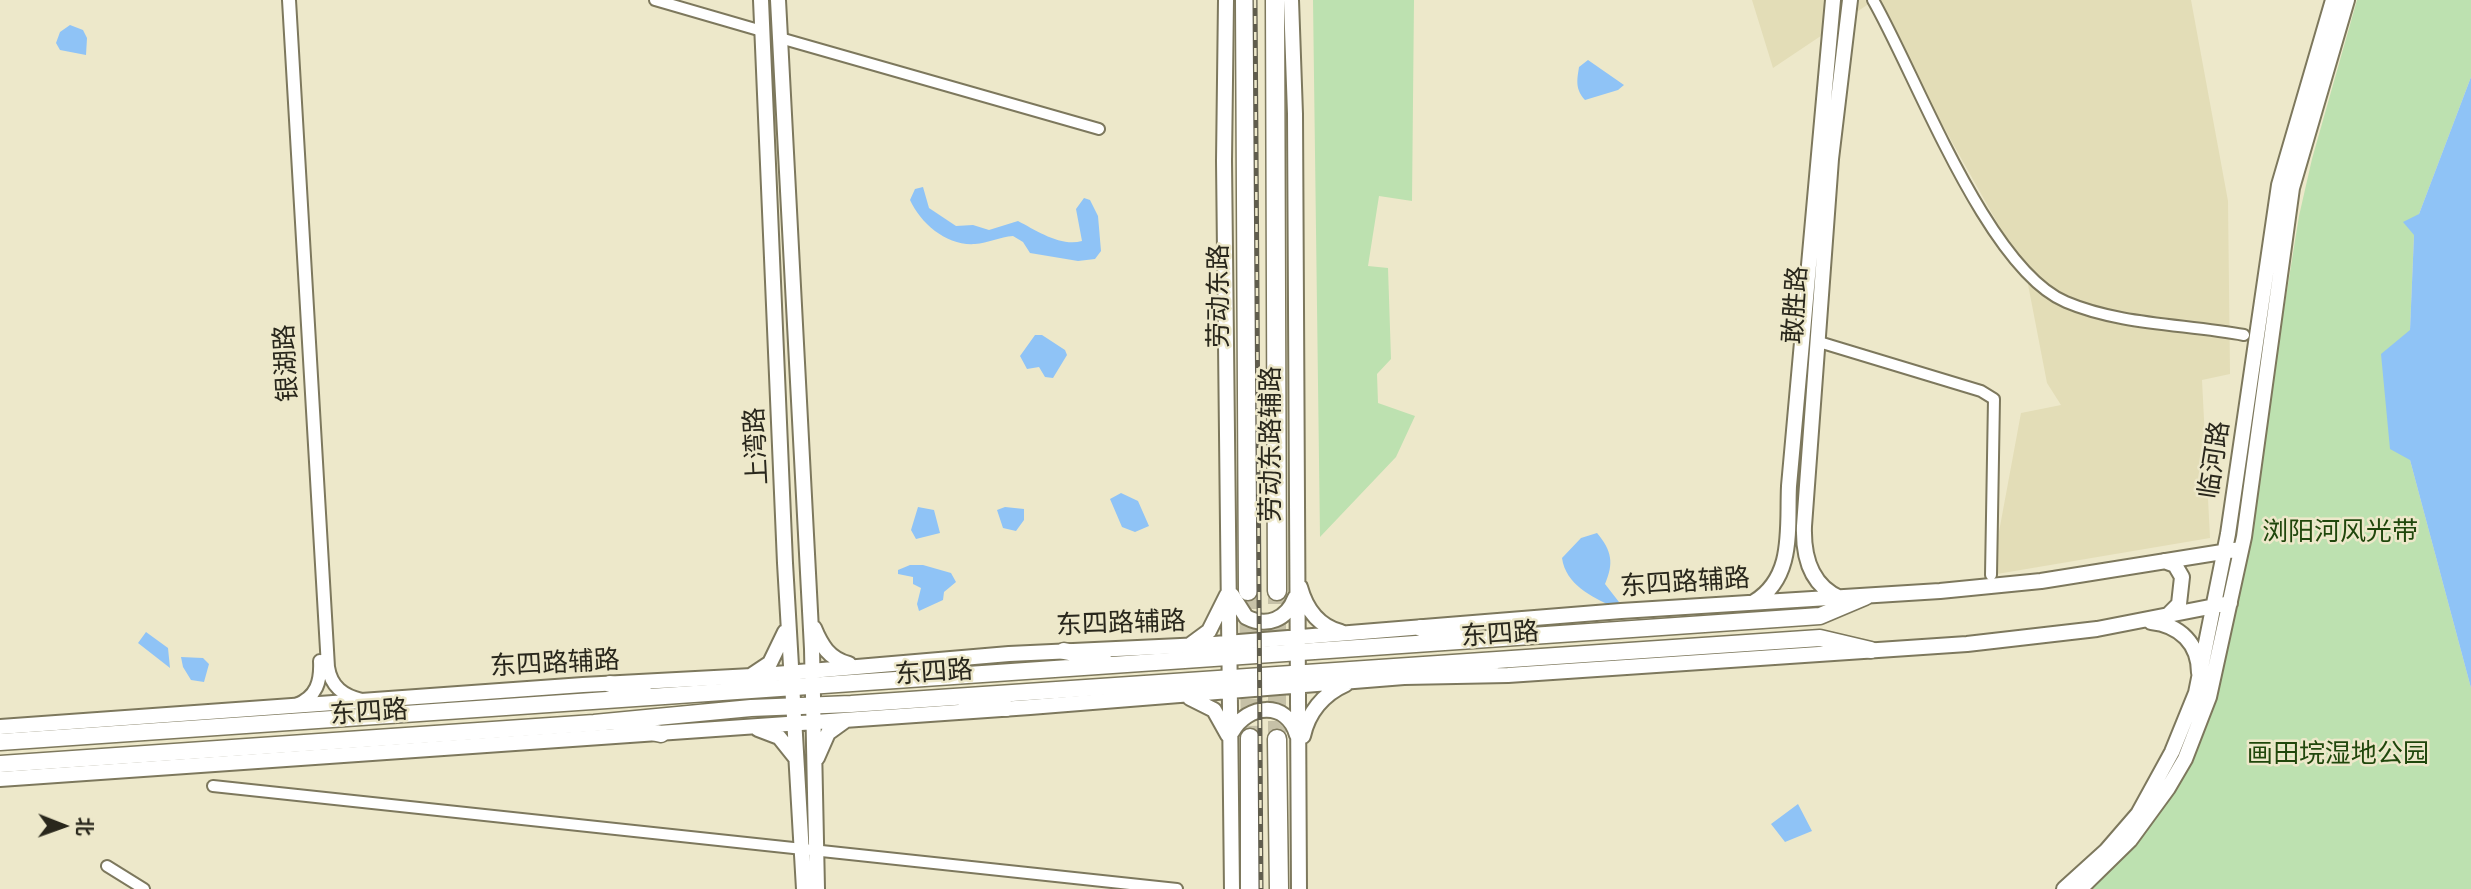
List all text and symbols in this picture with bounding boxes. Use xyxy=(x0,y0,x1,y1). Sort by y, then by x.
street label: 劳动东路 xyxy=(1204,244,1236,348)
street label: 敢胜路 xyxy=(1778,265,1814,345)
street label: 银湖路 xyxy=(269,323,305,403)
street label: 劳动东路辅路 xyxy=(1256,366,1288,522)
street label: 上湾路 xyxy=(739,406,775,486)
street label: 临河路 xyxy=(2193,419,2237,501)
park label: 浏阳河风光带 xyxy=(2262,517,2418,549)
street label: 东四路辅路 xyxy=(1619,563,1751,603)
street label: 东四路辅路 xyxy=(1055,606,1187,642)
street label: 东四路 xyxy=(1460,617,1540,653)
street label: 东四路辅路 xyxy=(489,645,621,683)
street label: 东四路 xyxy=(894,655,974,691)
street label: 东四路 xyxy=(329,695,409,731)
park label: 画田垸湿地公园 xyxy=(2247,739,2429,771)
north arrow xyxy=(28,791,98,861)
text: 北 xyxy=(73,817,95,836)

